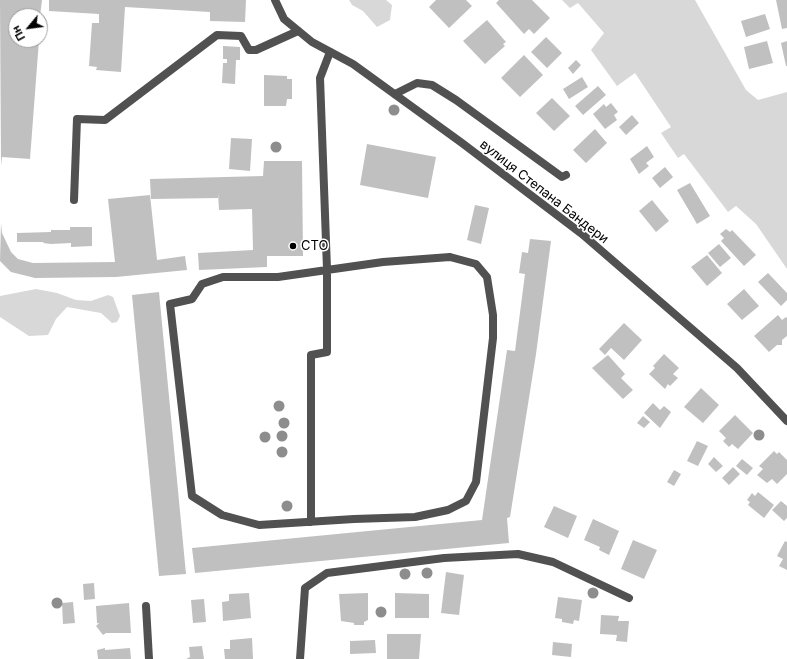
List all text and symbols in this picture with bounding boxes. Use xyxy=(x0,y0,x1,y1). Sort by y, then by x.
north arrow xyxy=(8,8,48,48)
text: Пн xyxy=(9,23,28,43)
street label: вулиця Степана Бандери xyxy=(477,137,611,247)
place label: СТО xyxy=(301,238,328,254)
marker: СТО xyxy=(288,241,298,251)

